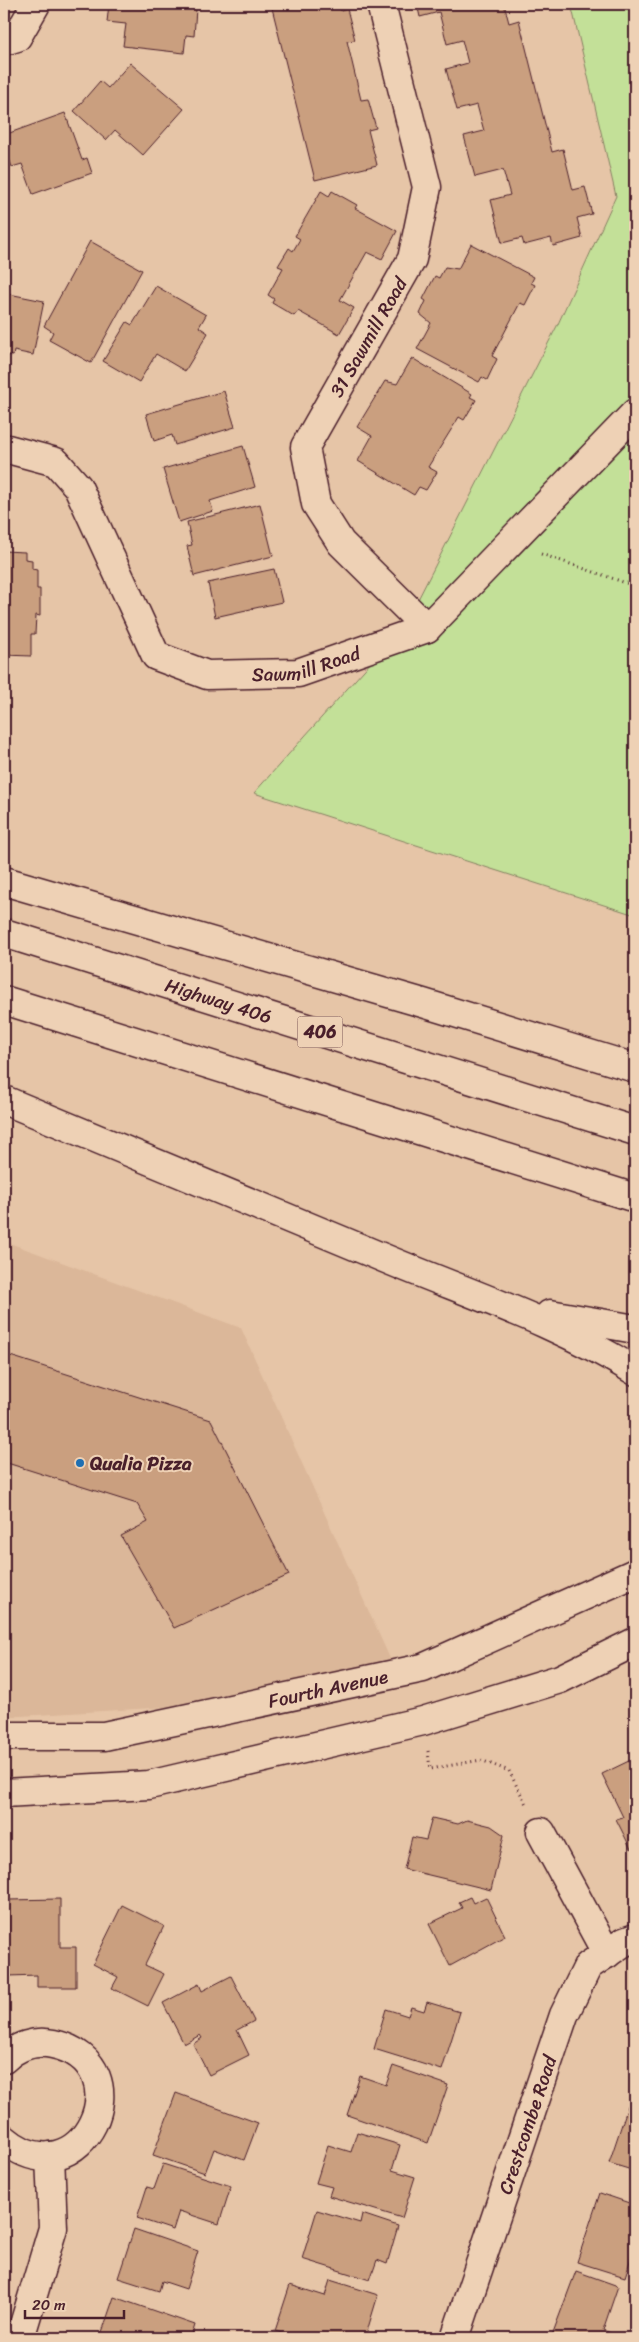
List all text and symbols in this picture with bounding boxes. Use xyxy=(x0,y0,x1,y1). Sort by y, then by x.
street label: 31 Sawmill Road xyxy=(321,270,417,404)
street label: Sawmill Road xyxy=(252,636,366,691)
street label: Highway 406 xyxy=(161,969,276,1033)
road number: 406 xyxy=(298,1016,342,1048)
place label: Qualia Pizza xyxy=(90,1447,192,1480)
marker: Qualia Pizza xyxy=(74,1457,86,1469)
street label: Fourth Avenue xyxy=(265,1660,391,1718)
street label: Crestcombe Road xyxy=(489,2049,567,2199)
scale bar xyxy=(25,2287,124,2319)
text: 20 m xyxy=(32,2292,66,2318)

